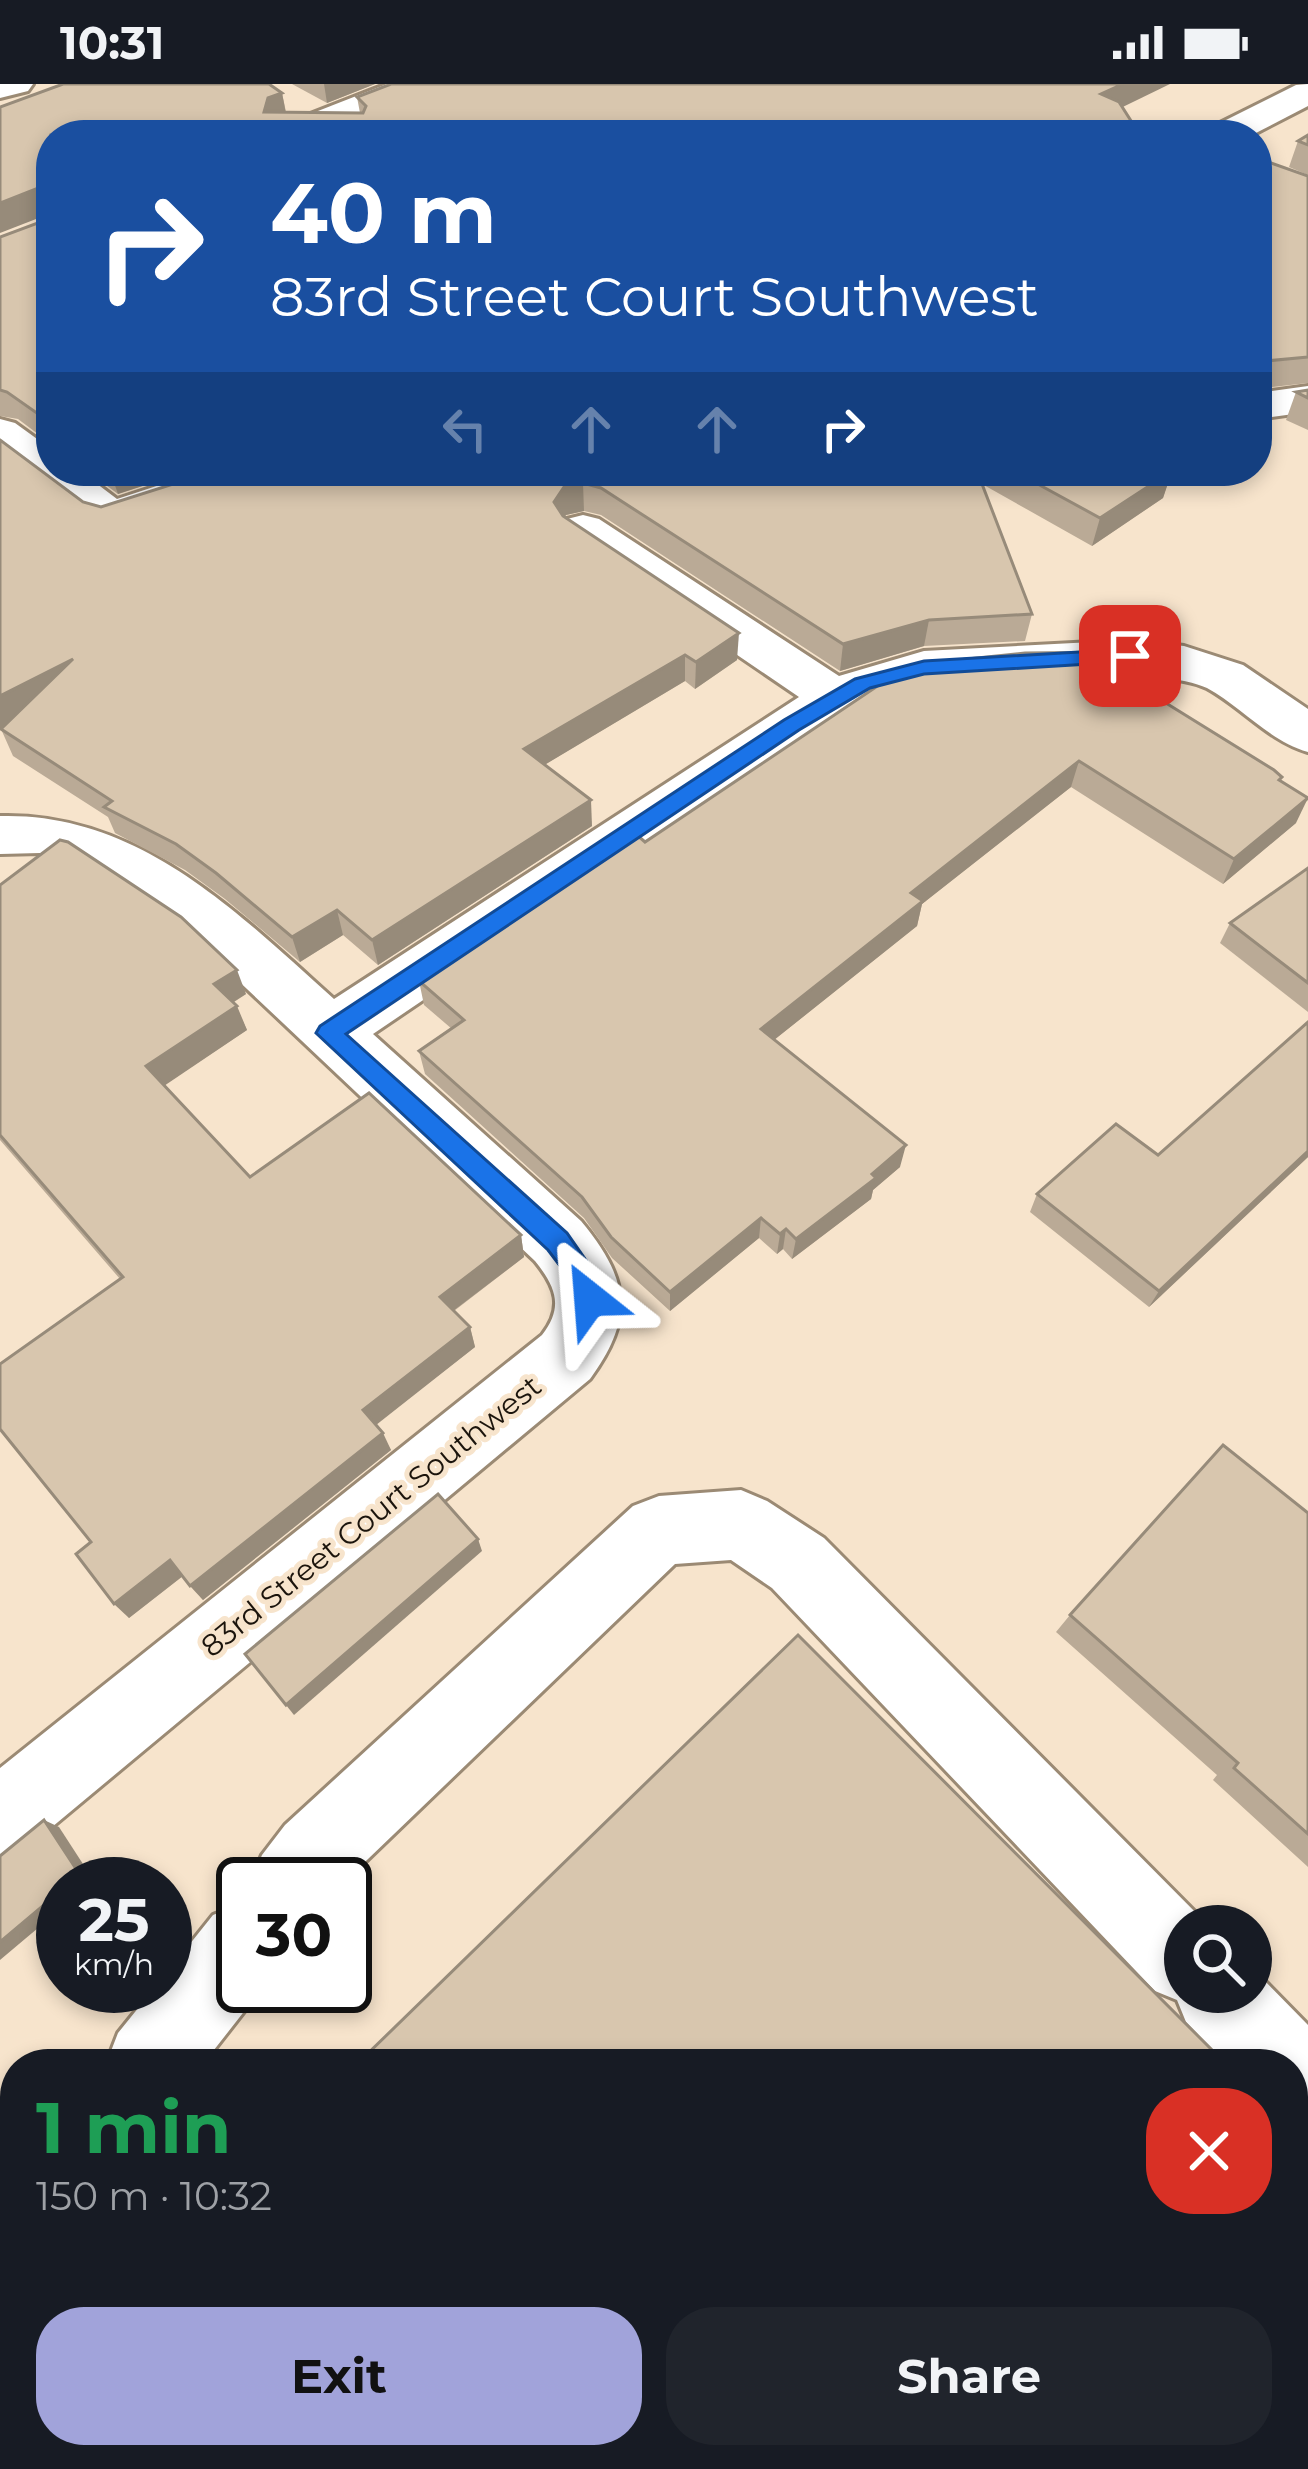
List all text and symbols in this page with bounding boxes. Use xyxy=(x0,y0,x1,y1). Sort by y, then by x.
text: 10:31 xyxy=(60,15,164,70)
text: 40 m xyxy=(270,162,497,264)
icon: right xyxy=(72,168,228,324)
text: 83rd Street Court Southwest xyxy=(270,264,1039,330)
icon: left xyxy=(432,396,498,462)
icon: ahead xyxy=(558,396,624,462)
icon: ahead xyxy=(684,396,750,462)
icon: right xyxy=(810,396,876,462)
pin xyxy=(1079,605,1181,707)
icon: arrive xyxy=(1097,623,1163,689)
position arrow xyxy=(527,1236,653,1362)
street label: 83rd Street Court Southwest xyxy=(193,1367,549,1665)
speed limit sign: 30 xyxy=(216,1857,372,2013)
text: 25 xyxy=(78,1883,150,1956)
map controls xyxy=(1164,1905,1272,2013)
button: search xyxy=(1164,1905,1272,2013)
text: km/h xyxy=(74,1946,154,1983)
text: 1 min xyxy=(36,2083,232,2171)
button: close xyxy=(1146,2088,1272,2214)
text: 150 m · 10:32 xyxy=(36,2172,272,2220)
button: Exit xyxy=(36,2307,642,2445)
button: Share xyxy=(666,2307,1272,2445)

